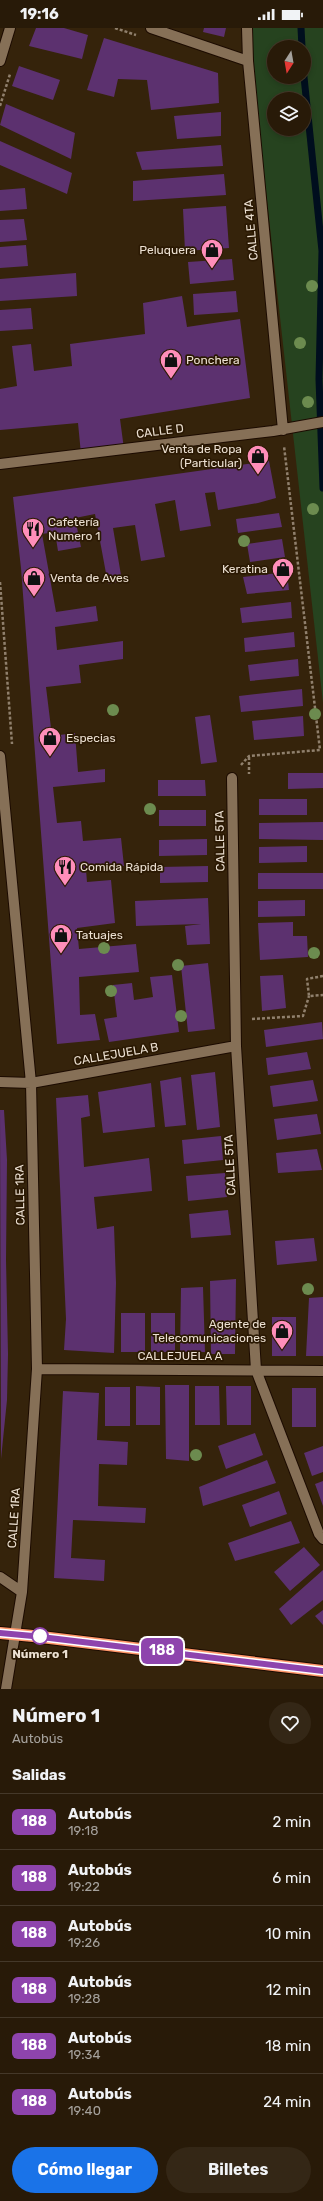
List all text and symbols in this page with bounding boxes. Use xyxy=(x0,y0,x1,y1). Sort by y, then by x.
text: 19:16 xyxy=(20,5,59,23)
north arrow xyxy=(267,40,311,84)
map controls xyxy=(267,40,311,136)
button: layers xyxy=(267,92,311,136)
street label: CALLE 4TA xyxy=(241,199,261,261)
shop icon: Peluquera xyxy=(199,237,225,270)
place label: Peluquera xyxy=(139,243,196,257)
shop icon: Ponchera xyxy=(158,347,184,380)
place label: Ponchera xyxy=(186,353,240,367)
street label: CALLE D xyxy=(135,421,185,441)
place label: Venta de Ropa (Particular) xyxy=(161,442,242,470)
shop icon: Venta de Ropa (Particular) xyxy=(245,443,271,476)
place label: Cafetería Numero 1 xyxy=(48,515,100,543)
restaurant icon: Cafetería Numero 1 xyxy=(20,516,46,549)
shop icon: Keratina xyxy=(270,556,296,589)
place label: Keratina xyxy=(222,562,268,576)
shop icon: Venta de Aves xyxy=(21,565,47,598)
place label: Venta de Aves xyxy=(50,571,129,585)
shop icon: Especias xyxy=(37,725,63,758)
place label: Especias xyxy=(66,731,116,745)
street label: CALLE 5TA xyxy=(212,810,228,872)
restaurant icon: Comida Rápida xyxy=(52,854,78,887)
place label: Comida Rápida xyxy=(80,860,163,874)
shop icon: Tatuajes xyxy=(48,922,74,955)
place label: Tatuajes xyxy=(76,928,123,942)
street label: CALLEJUELA B xyxy=(73,1040,159,1068)
street label: CALLE 5TA xyxy=(221,1134,239,1196)
street label: CALLE 1RA xyxy=(12,1165,28,1225)
place label: Agente de Telecomunicaciones xyxy=(152,1317,266,1345)
shop icon: Agente de Telecomunicaciones xyxy=(269,1318,295,1351)
street label: CALLEJUELA A xyxy=(137,1349,223,1363)
street label: CALLE 1RA xyxy=(5,1487,23,1549)
marker: Número 1 xyxy=(31,1627,49,1645)
line badge: 188 xyxy=(139,1638,185,1664)
text: 188 xyxy=(149,1642,175,1659)
place label: Número 1 xyxy=(12,1647,68,1661)
button: heart xyxy=(269,1702,311,1744)
text: Número 1 xyxy=(12,1704,100,1727)
text: Autobús xyxy=(12,1731,63,1746)
text: Salidas xyxy=(12,1766,66,1784)
text: Autobús xyxy=(68,1805,132,1823)
text: 188 xyxy=(21,1813,47,1830)
text: 2 min xyxy=(272,1813,311,1831)
text: 19:18 xyxy=(68,1823,98,1838)
text: Autobús xyxy=(68,1861,132,1879)
text: 188 xyxy=(21,1869,47,1886)
text: 6 min xyxy=(272,1869,311,1887)
text: 19:22 xyxy=(68,1879,100,1894)
text: Autobús xyxy=(68,1917,132,1935)
text: 188 xyxy=(21,1925,47,1942)
text: 10 min xyxy=(265,1925,311,1943)
text: 19:26 xyxy=(68,1935,100,1950)
text: Autobús xyxy=(68,1973,132,1991)
text: 188 xyxy=(21,1981,47,1998)
text: 12 min xyxy=(266,1981,311,1999)
text: 19:28 xyxy=(68,1991,101,2006)
text: Autobús xyxy=(68,2029,132,2047)
text: 188 xyxy=(21,2037,47,2054)
text: 18 min xyxy=(265,2037,311,2055)
text: 19:34 xyxy=(68,2047,101,2062)
text: Autobús xyxy=(68,2085,132,2103)
text: 188 xyxy=(21,2093,47,2110)
text: 24 min xyxy=(263,2093,311,2111)
text: 19:40 xyxy=(68,2103,101,2118)
button: Cómo llegar xyxy=(12,2147,158,2193)
button: Billetes xyxy=(166,2147,311,2193)

